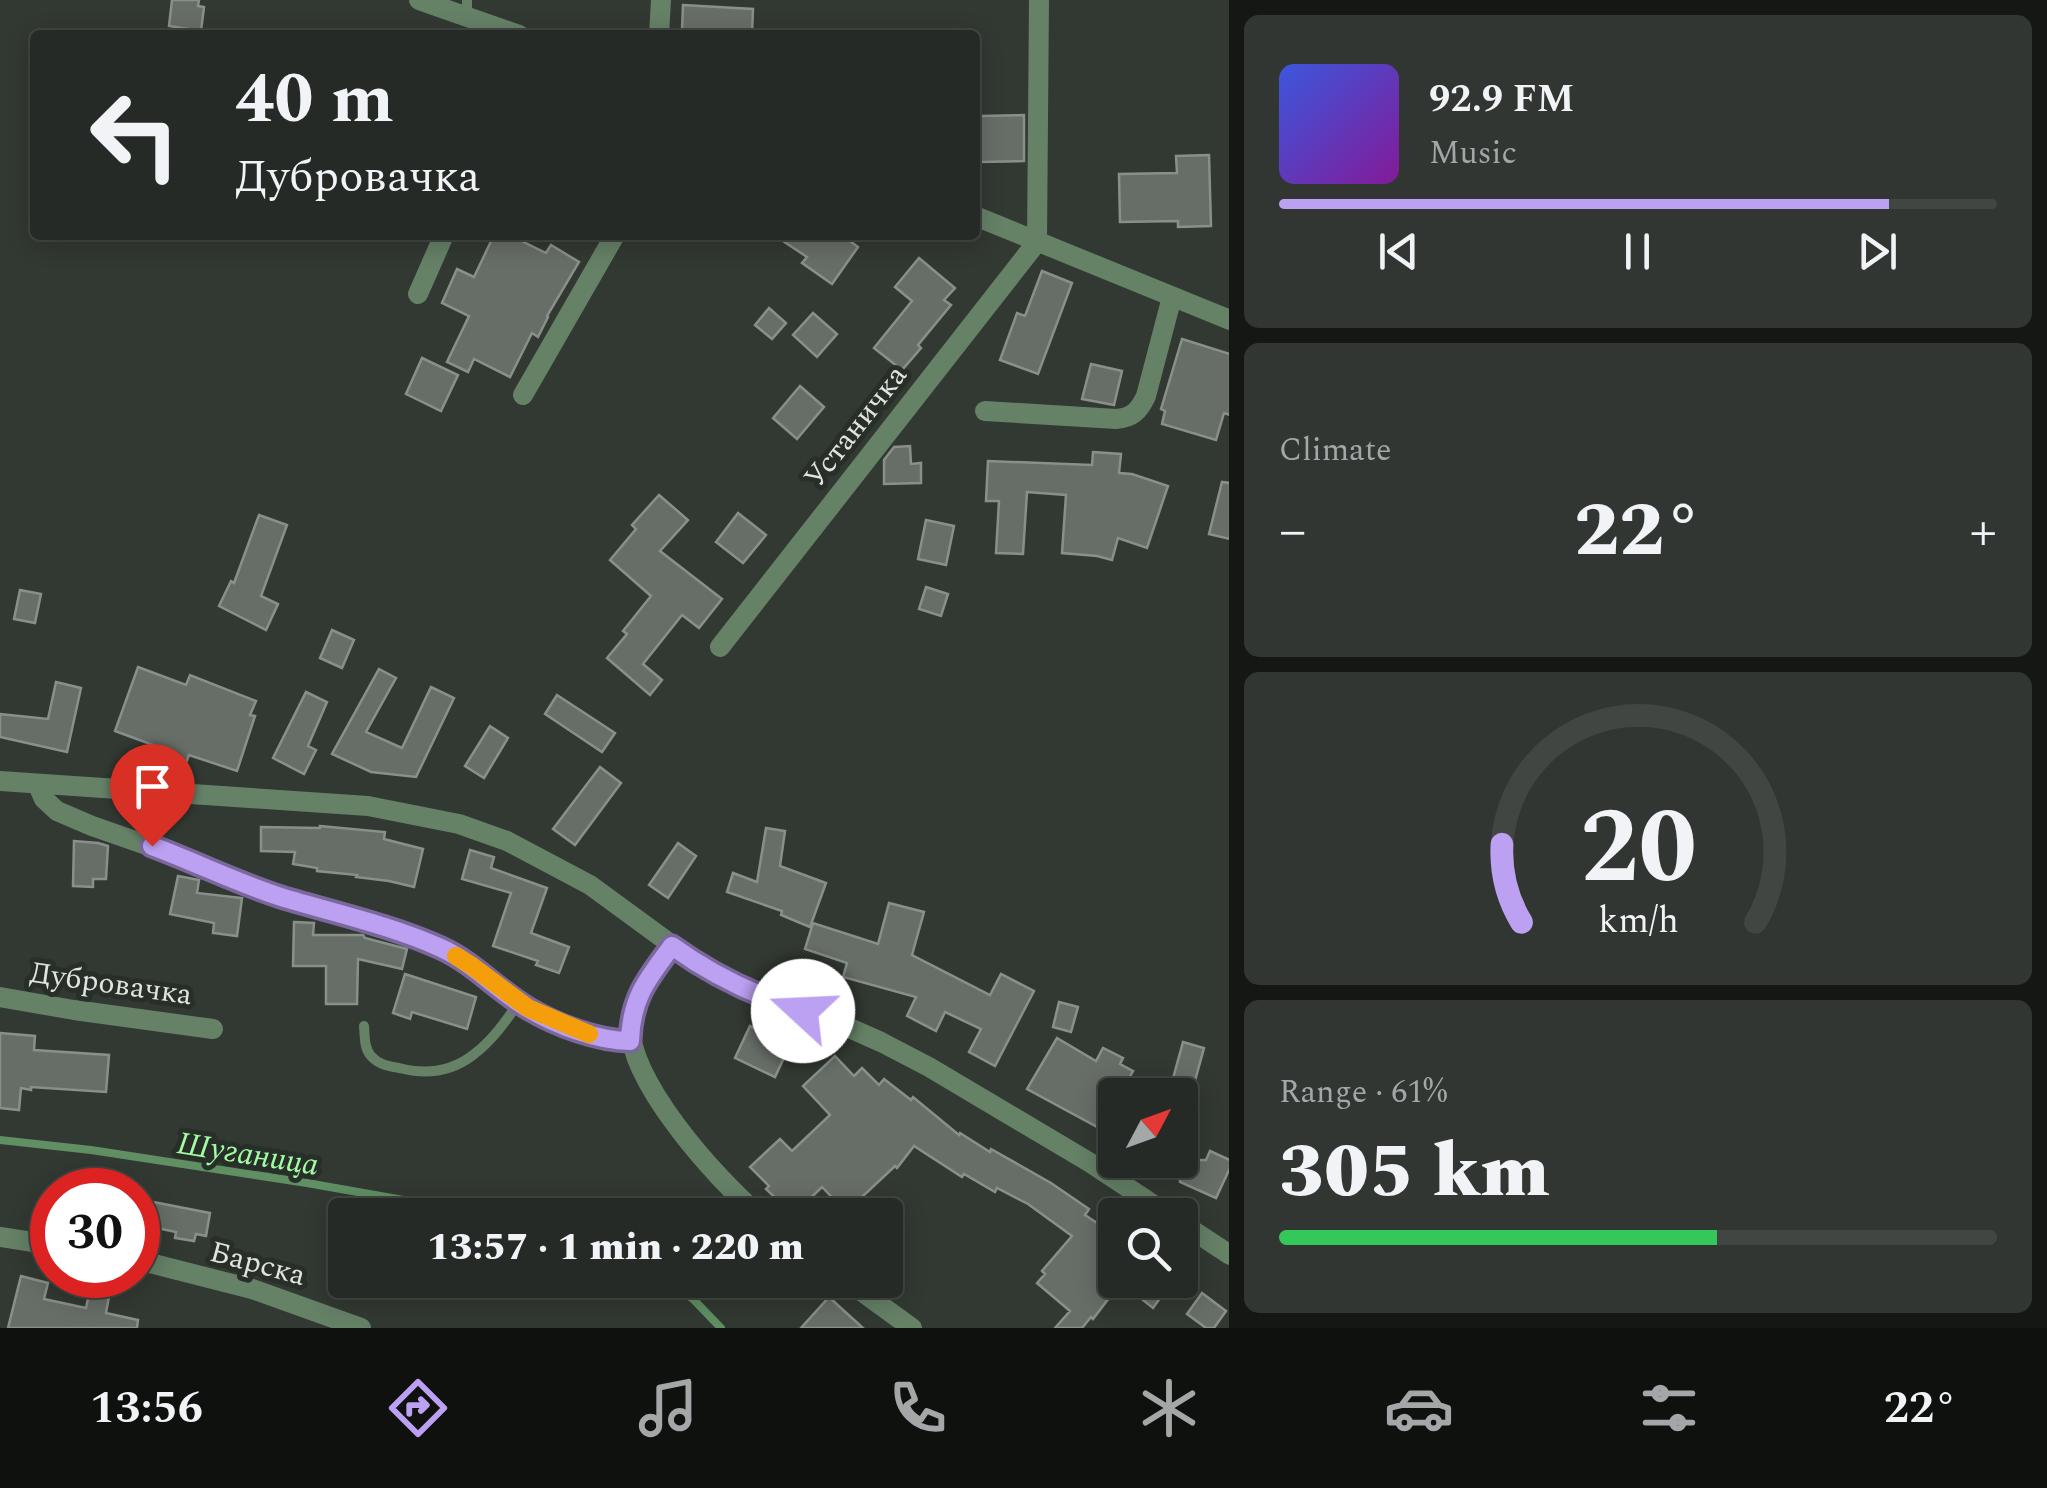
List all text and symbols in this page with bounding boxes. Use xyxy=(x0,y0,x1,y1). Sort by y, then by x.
text: 40 m xyxy=(235,47,394,153)
icon: left xyxy=(70,70,200,200)
text: 92.9 FM xyxy=(1429,71,1574,129)
text: Music xyxy=(1429,129,1517,178)
text: Дубровачка xyxy=(235,143,480,212)
icon: previous xyxy=(1371,224,1426,279)
icon: pause xyxy=(1610,224,1665,279)
icon: next xyxy=(1850,224,1905,279)
street label: Устаничка xyxy=(793,355,919,498)
text: Climate xyxy=(1279,426,1391,475)
text: 22° xyxy=(1574,475,1702,589)
text: − xyxy=(1279,490,1307,573)
text: + xyxy=(1969,490,1997,573)
pin xyxy=(110,744,195,847)
icon: arrive xyxy=(125,759,180,814)
text: 20 xyxy=(1580,770,1696,928)
text: km/h xyxy=(1598,894,1678,949)
street label: Дубровачка xyxy=(27,950,195,1018)
position arrow xyxy=(751,959,855,1063)
text: Range · 61% xyxy=(1279,1068,1447,1117)
north arrow xyxy=(1098,1078,1198,1178)
map controls xyxy=(1098,1078,1198,1298)
text: 305 km xyxy=(1279,1116,1550,1230)
water label: Шуганица xyxy=(173,1119,322,1190)
speed limit sign: 30 xyxy=(30,1168,160,1298)
button: search xyxy=(1098,1198,1198,1298)
text: 13:57 · 1 min · 220 m xyxy=(427,1219,804,1277)
street label: Барска xyxy=(205,1229,311,1299)
icon: directions xyxy=(383,1373,453,1443)
icon: music xyxy=(633,1373,703,1443)
icon: phone xyxy=(883,1373,953,1443)
icon: climate xyxy=(1134,1373,1204,1443)
icon: car xyxy=(1384,1373,1454,1443)
icon: filters xyxy=(1634,1373,1704,1443)
text: 13:56 xyxy=(90,1374,203,1443)
text: 22° xyxy=(1884,1374,1957,1443)

